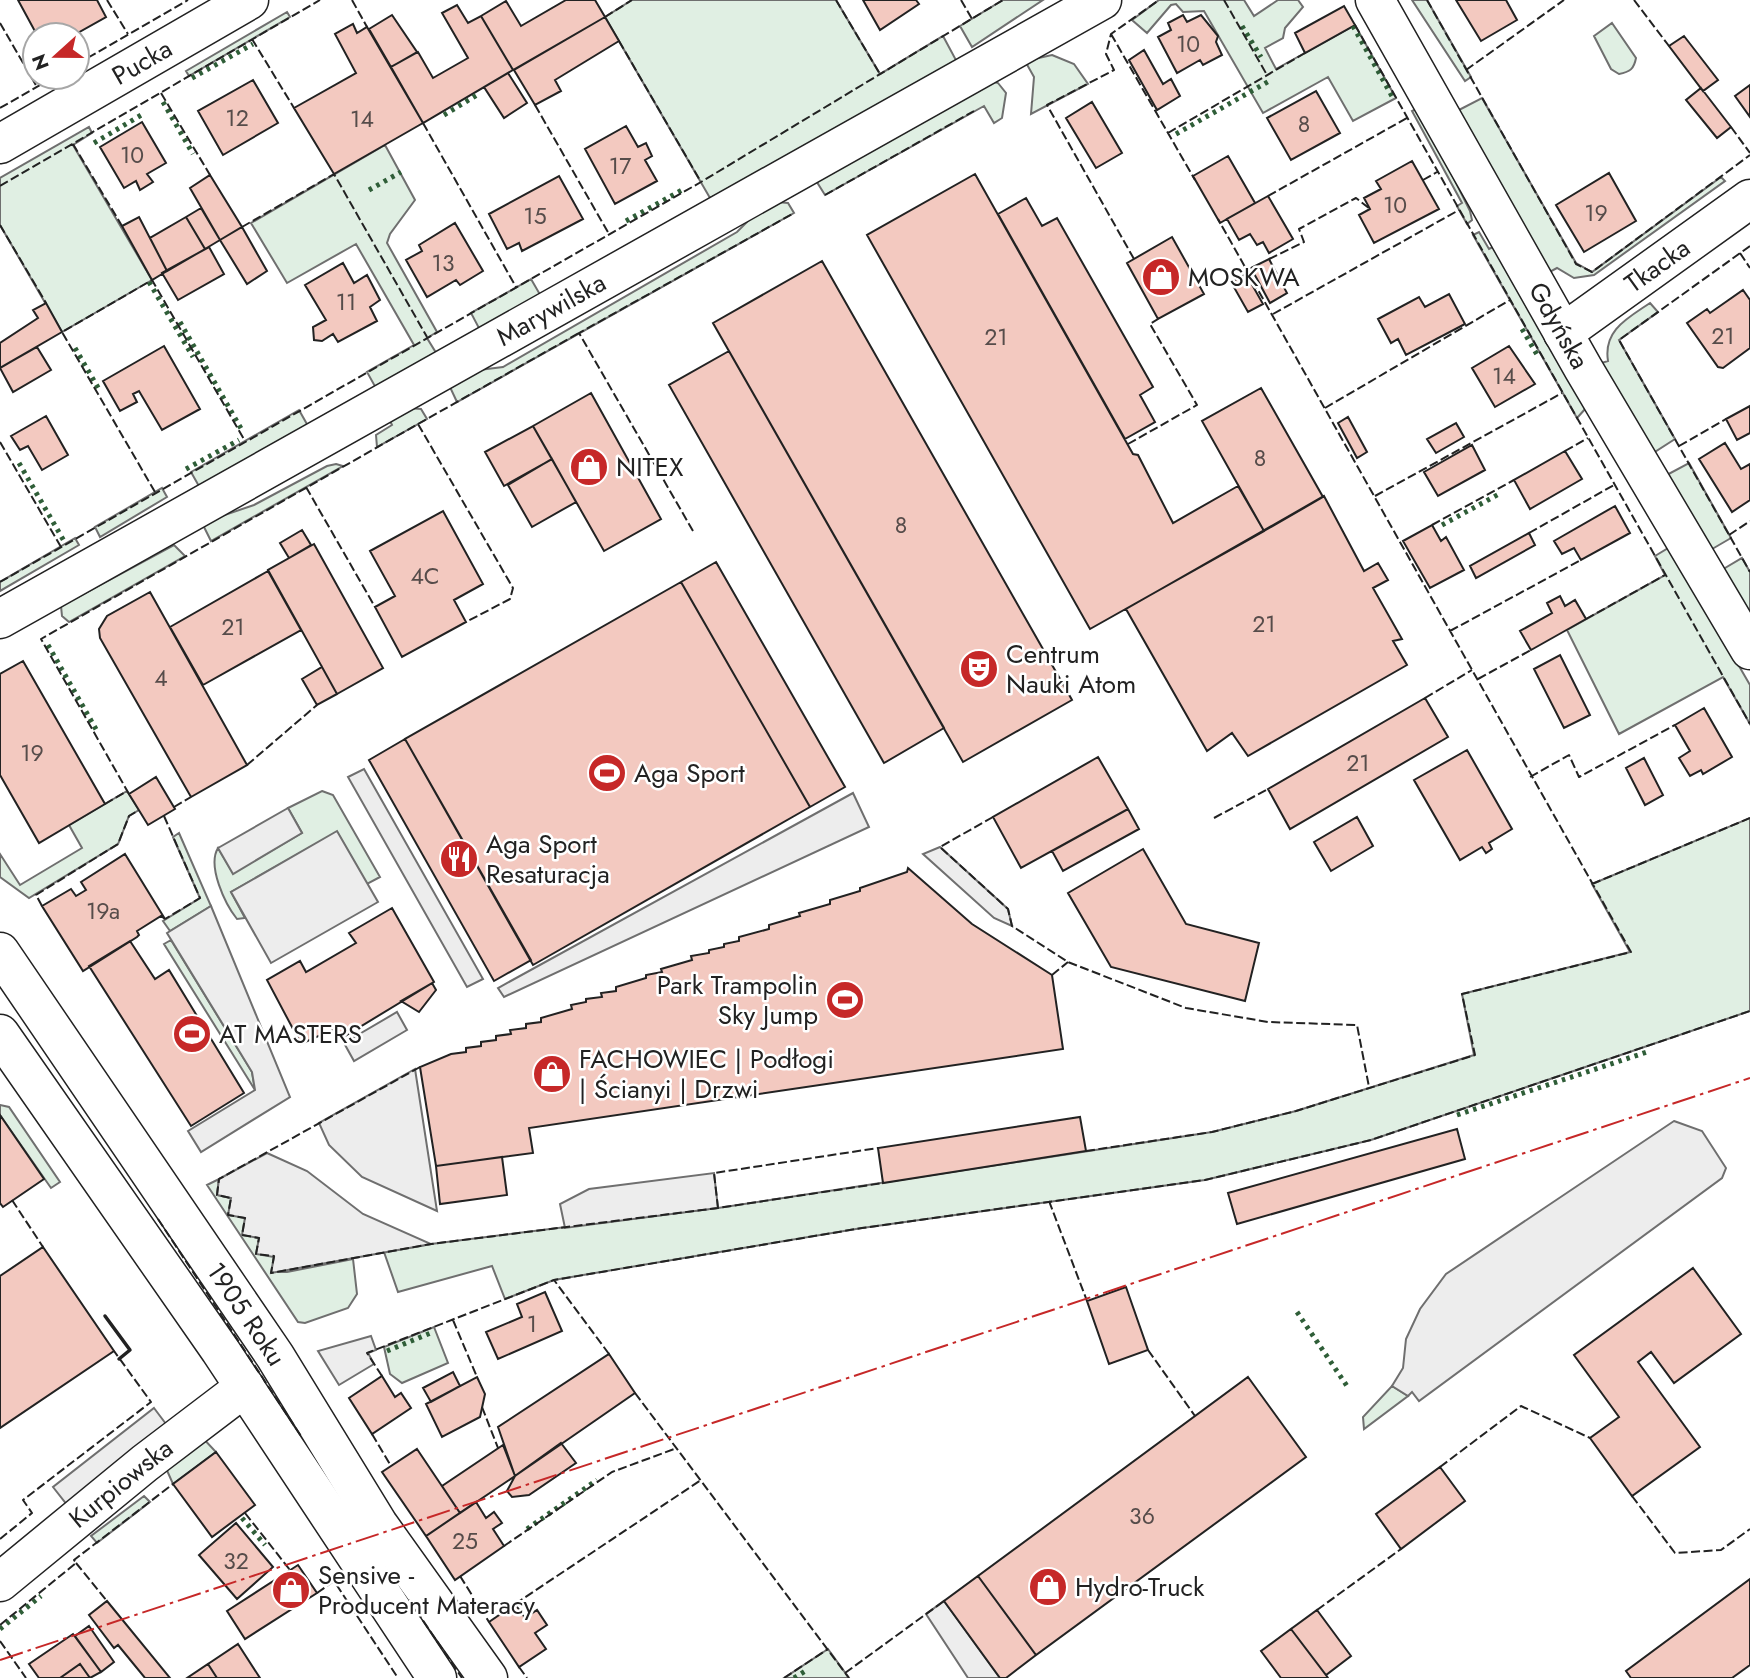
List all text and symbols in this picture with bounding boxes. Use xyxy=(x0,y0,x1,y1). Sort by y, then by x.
north arrow xyxy=(21,21,91,91)
house number: 10 xyxy=(1176,27,1200,61)
street label: Pucka xyxy=(105,29,179,94)
text: N xyxy=(25,50,56,74)
house number: 12 xyxy=(225,101,249,135)
house number: 14 xyxy=(350,102,374,136)
house number: 8 xyxy=(1298,107,1310,141)
house number: 10 xyxy=(120,138,144,172)
house number: 17 xyxy=(609,149,631,183)
house number: 10 xyxy=(1383,188,1407,222)
house number: 19 xyxy=(1584,196,1608,230)
house number: 15 xyxy=(523,199,547,233)
street label: Tkacka xyxy=(1617,229,1698,302)
house number: 13 xyxy=(432,246,454,280)
shop icon: MOSKWA xyxy=(1140,256,1182,298)
place label: MOSKWA xyxy=(1188,258,1300,296)
street label: Marywilska xyxy=(489,263,613,356)
street label: Gdyńska xyxy=(1519,275,1599,376)
house number: 11 xyxy=(336,285,356,319)
house number: 21 xyxy=(1711,319,1735,353)
house number: 21 xyxy=(984,320,1008,354)
house number: 14 xyxy=(1492,359,1516,393)
house number: 8 xyxy=(1254,441,1266,475)
shop icon: NITEX xyxy=(568,446,610,488)
place label: NITEX xyxy=(616,448,684,486)
house number: 8 xyxy=(895,508,907,542)
house number: 4C xyxy=(410,559,440,593)
house number: 21 xyxy=(1252,607,1276,641)
house number: 21 xyxy=(221,610,245,644)
place label: Centrum Nauki Atom xyxy=(1006,635,1136,703)
theatre icon: Centrum Nauki Atom xyxy=(958,648,1000,690)
house number: 4 xyxy=(154,661,168,695)
house number: 19 xyxy=(20,736,44,770)
house number: 21 xyxy=(1346,746,1370,780)
sports icon: Aga Sport xyxy=(586,752,628,794)
place label: Aga Sport xyxy=(634,754,745,792)
place label: Aga Sport Resaturacja xyxy=(486,825,610,893)
restaurant icon: Aga Sport Resaturacja xyxy=(438,838,480,880)
house number: 19a xyxy=(86,894,120,928)
place label: Park Trampolin Sky Jump xyxy=(657,966,818,1034)
sports icon: Park Trampolin Sky Jump xyxy=(824,979,866,1021)
sports icon: AT MASTERS xyxy=(171,1013,213,1055)
place label: AT MASTERS xyxy=(219,1015,362,1053)
place label: FACHOWIEC | Podłogi | Ścianyi | Drzwi xyxy=(579,1040,834,1108)
shop icon: FACHOWIEC | Podłogi | Ścianyi | Drzwi xyxy=(531,1053,573,1095)
street label: 1905 Roku xyxy=(197,1254,296,1373)
house number: 1 xyxy=(527,1307,537,1341)
street label: Kurpiowska xyxy=(61,1429,181,1537)
house number: 36 xyxy=(1129,1499,1155,1533)
house number: 25 xyxy=(452,1524,478,1558)
house number: 32 xyxy=(223,1544,249,1578)
place label: Sensive - Producent Materacy xyxy=(318,1556,535,1624)
shop icon: Hydro-Truck xyxy=(1027,1566,1069,1608)
place label: Hydro-Truck xyxy=(1075,1568,1205,1606)
shop icon: Sensive - Producent Materacy xyxy=(270,1569,312,1611)

